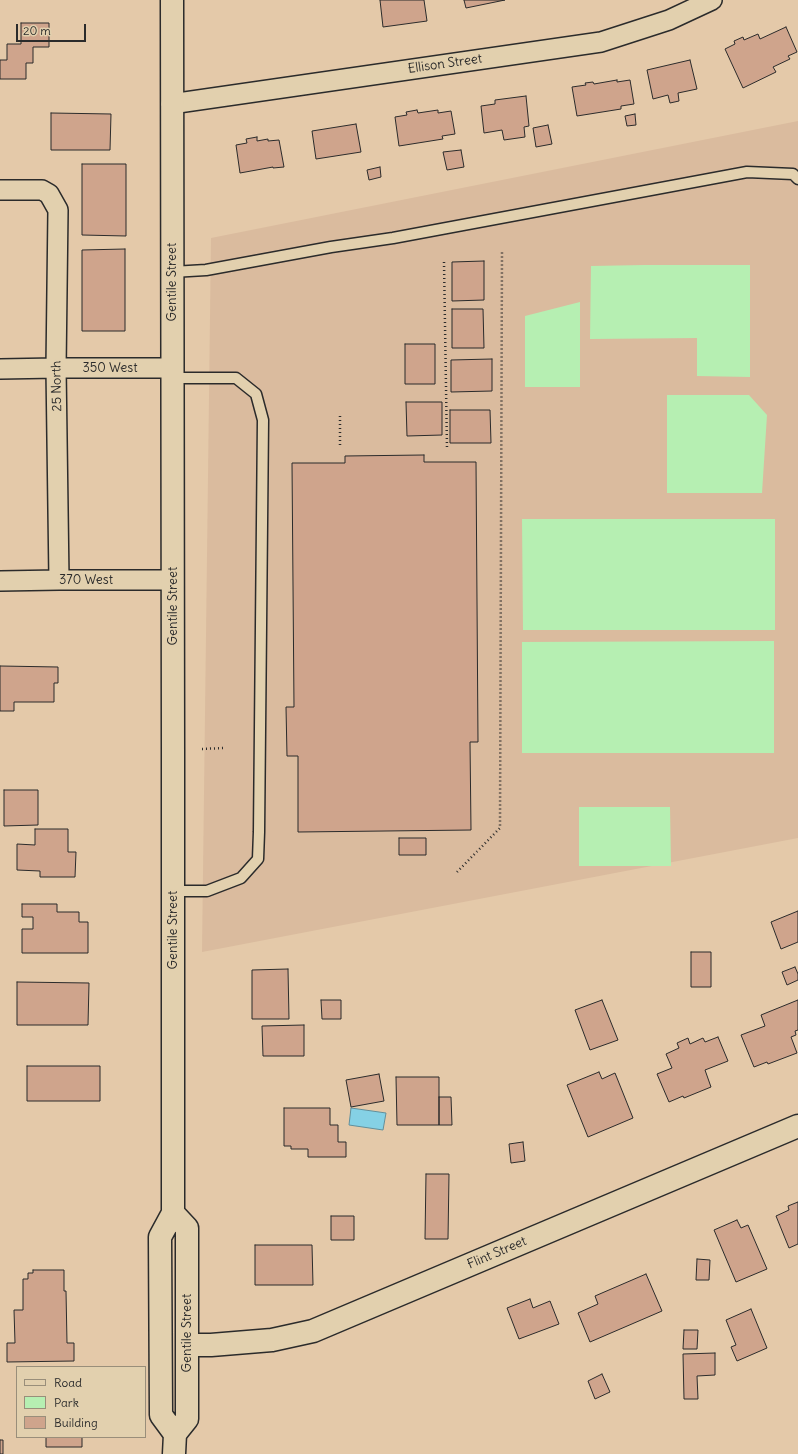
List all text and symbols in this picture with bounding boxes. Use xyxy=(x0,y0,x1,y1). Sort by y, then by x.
scale bar xyxy=(18,16,88,42)
text: 20 m xyxy=(23,23,51,38)
street label: Ellison Street xyxy=(407,51,483,77)
street label: Gentile Street xyxy=(164,243,180,321)
street label: 25 North xyxy=(49,360,65,412)
street label: 350 West xyxy=(82,360,138,376)
street label: Gentile Street xyxy=(165,567,181,645)
street label: 370 West xyxy=(59,572,113,588)
street label: Gentile Street xyxy=(165,891,181,969)
street label: Flint Street xyxy=(465,1234,529,1272)
street label: Gentile Street xyxy=(179,1294,195,1372)
legend xyxy=(16,1366,146,1438)
text: Road xyxy=(54,1375,82,1390)
text: Park xyxy=(54,1395,79,1410)
text: Building xyxy=(54,1415,98,1430)

